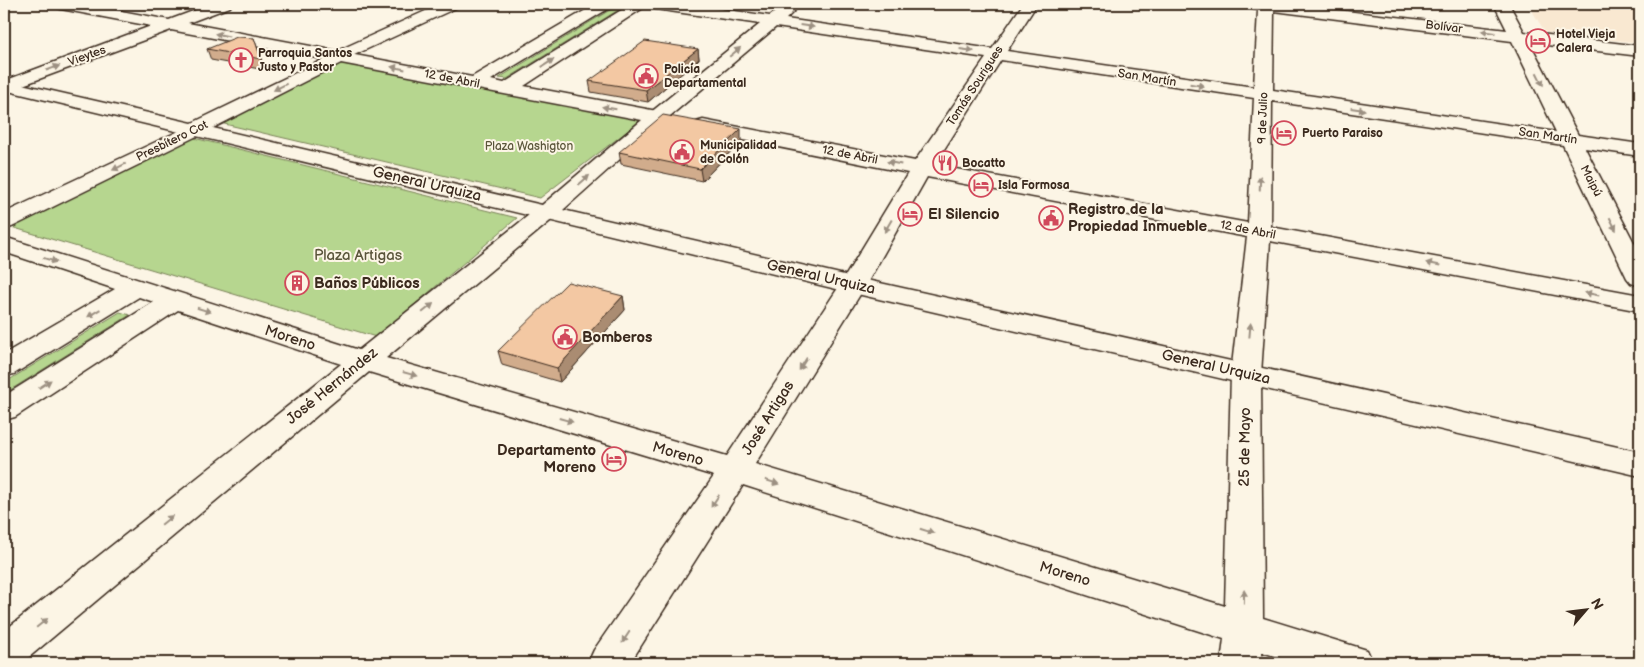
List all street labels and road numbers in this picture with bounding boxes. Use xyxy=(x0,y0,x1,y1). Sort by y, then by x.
street label: Bolívar xyxy=(1425,17,1464,37)
street label: Vieytes xyxy=(66,42,108,70)
street label: Tomás Sourigues xyxy=(943,43,1007,129)
street label: 12 de Abril xyxy=(423,66,481,92)
street label: San Martín xyxy=(1117,66,1178,90)
street label: 9 de Julio xyxy=(1255,92,1271,144)
street label: Presbítero Cot xyxy=(134,117,211,165)
street label: San Martín xyxy=(1518,124,1578,148)
street label: 12 de Abril xyxy=(821,142,879,168)
street label: General Urquiza xyxy=(371,162,483,206)
street label: Maipú xyxy=(1577,163,1605,199)
street label: 12 de Abril xyxy=(1219,217,1277,243)
street label: General Urquiza xyxy=(765,255,877,299)
street label: Moreno xyxy=(262,321,318,355)
street label: José Hernández xyxy=(283,343,382,429)
street label: General Urquiza xyxy=(1160,345,1272,389)
street label: José Artigas xyxy=(738,377,799,459)
street label: 25 de Mayo xyxy=(1235,407,1255,487)
street label: Moreno xyxy=(650,438,706,470)
street label: Moreno xyxy=(1037,557,1093,591)

